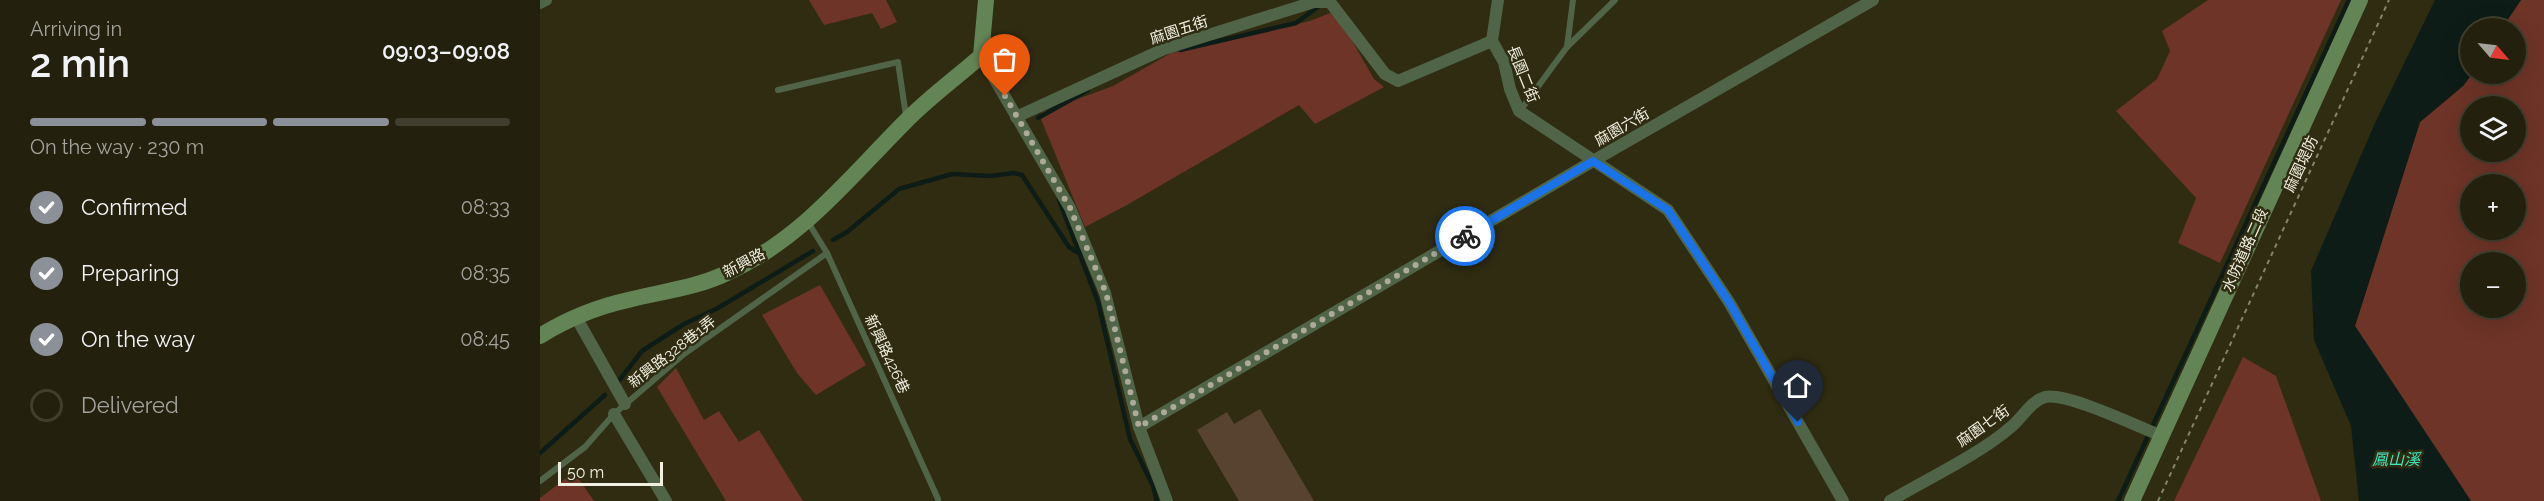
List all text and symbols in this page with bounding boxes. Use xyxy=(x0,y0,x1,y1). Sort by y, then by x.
street label: 麻園五街 xyxy=(1148,12,1210,48)
text: Arriving in xyxy=(30,17,122,41)
north arrow xyxy=(2460,18,2526,84)
map controls xyxy=(2460,18,2526,318)
pin xyxy=(979,34,1030,96)
text: 09:03–09:08 xyxy=(382,38,510,64)
text: 2 min xyxy=(30,40,130,86)
icon: bag xyxy=(988,43,1021,76)
street label: 長園二街 xyxy=(1503,43,1543,105)
button: layers xyxy=(2460,96,2526,162)
street label: 麻園六街 xyxy=(1592,104,1652,150)
street label: 麻園堤防 xyxy=(2280,133,2322,195)
text: On the way · 230 m xyxy=(30,135,204,159)
button: + xyxy=(2460,174,2526,240)
icon: check xyxy=(30,191,63,224)
text: Confirmed xyxy=(81,194,188,220)
text: 08:33 xyxy=(461,195,510,219)
street label: 水防道路二段 xyxy=(2218,205,2272,295)
courier xyxy=(1435,206,1495,266)
icon: bike xyxy=(1449,220,1482,253)
street label: 新興路 xyxy=(720,244,768,282)
button: − xyxy=(2460,252,2526,318)
icon: check xyxy=(30,257,63,290)
text: Preparing xyxy=(81,260,179,286)
text: 08:35 xyxy=(461,261,510,285)
street label: 新興路328巷1弄 xyxy=(625,312,719,392)
street label: 新興路426巷 xyxy=(861,312,913,396)
icon: check xyxy=(30,323,63,356)
text: On the way xyxy=(81,326,195,352)
text: 08:45 xyxy=(460,327,510,351)
pin xyxy=(1772,360,1823,422)
icon: home xyxy=(1781,369,1814,402)
text: Delivered xyxy=(81,392,179,418)
street label: 麻園七街 xyxy=(1953,401,2013,451)
water label: 鳳山溪 xyxy=(2372,450,2422,469)
scale bar xyxy=(558,459,663,486)
text: 50 m xyxy=(567,463,604,482)

